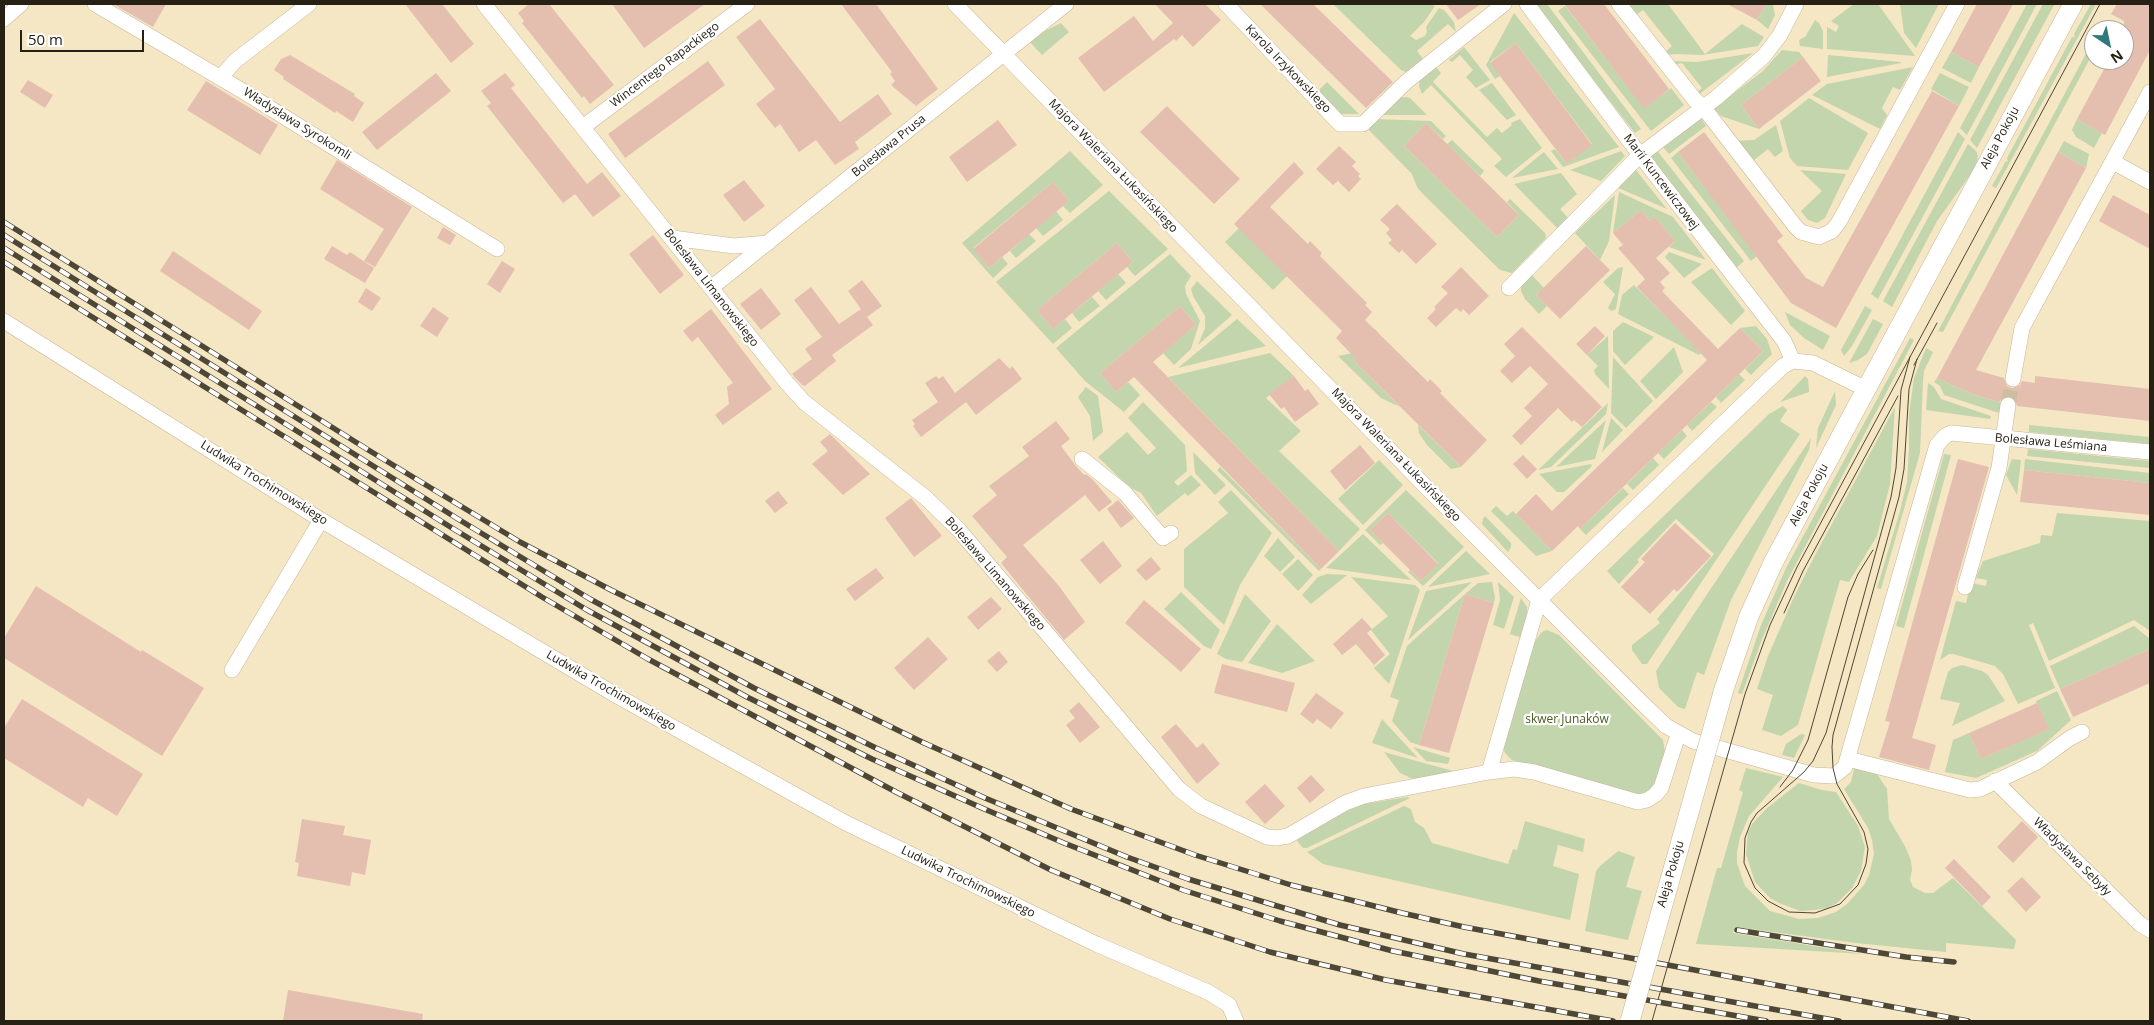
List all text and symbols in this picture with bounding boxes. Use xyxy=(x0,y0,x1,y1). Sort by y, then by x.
street label: Wincentego Rapackiego xyxy=(608,19,722,111)
scale bar xyxy=(22,20,146,52)
north arrow xyxy=(2084,20,2134,70)
street label: Karola Irzykowskiego xyxy=(1242,22,1334,116)
text: 50 m xyxy=(28,29,63,49)
text: N xyxy=(2107,46,2127,68)
street label: Władysława Syrokomli xyxy=(241,85,353,163)
street label: Majora Waleriana Łukasińskiego xyxy=(1045,96,1181,236)
street label: Aleja Pokoju xyxy=(1978,104,2022,172)
street label: Bolesława Prusa xyxy=(849,112,929,180)
street label: Marii Kuncewiczowej xyxy=(1620,131,1702,233)
street label: Bolesława Limanowskiego xyxy=(660,226,762,350)
street label: Majora Waleriana Łukasińskiego xyxy=(1328,385,1464,525)
street label: Bolesława Leśmiana xyxy=(1994,431,2108,455)
street label: Ludwika Trochimowskiego xyxy=(198,438,330,528)
street label: Aleja Pokoju xyxy=(1787,461,1831,529)
street label: Bolesława Limanowskiego xyxy=(942,514,1048,634)
street label: Ludwika Trochimowskiego xyxy=(544,648,678,734)
park label: skwer Junaków xyxy=(1525,713,1609,727)
street label: Władysława Sebyły xyxy=(2030,815,2114,899)
street label: Aleja Pokoju xyxy=(1655,839,1687,909)
street label: Ludwika Trochimowskiego xyxy=(899,843,1037,921)

